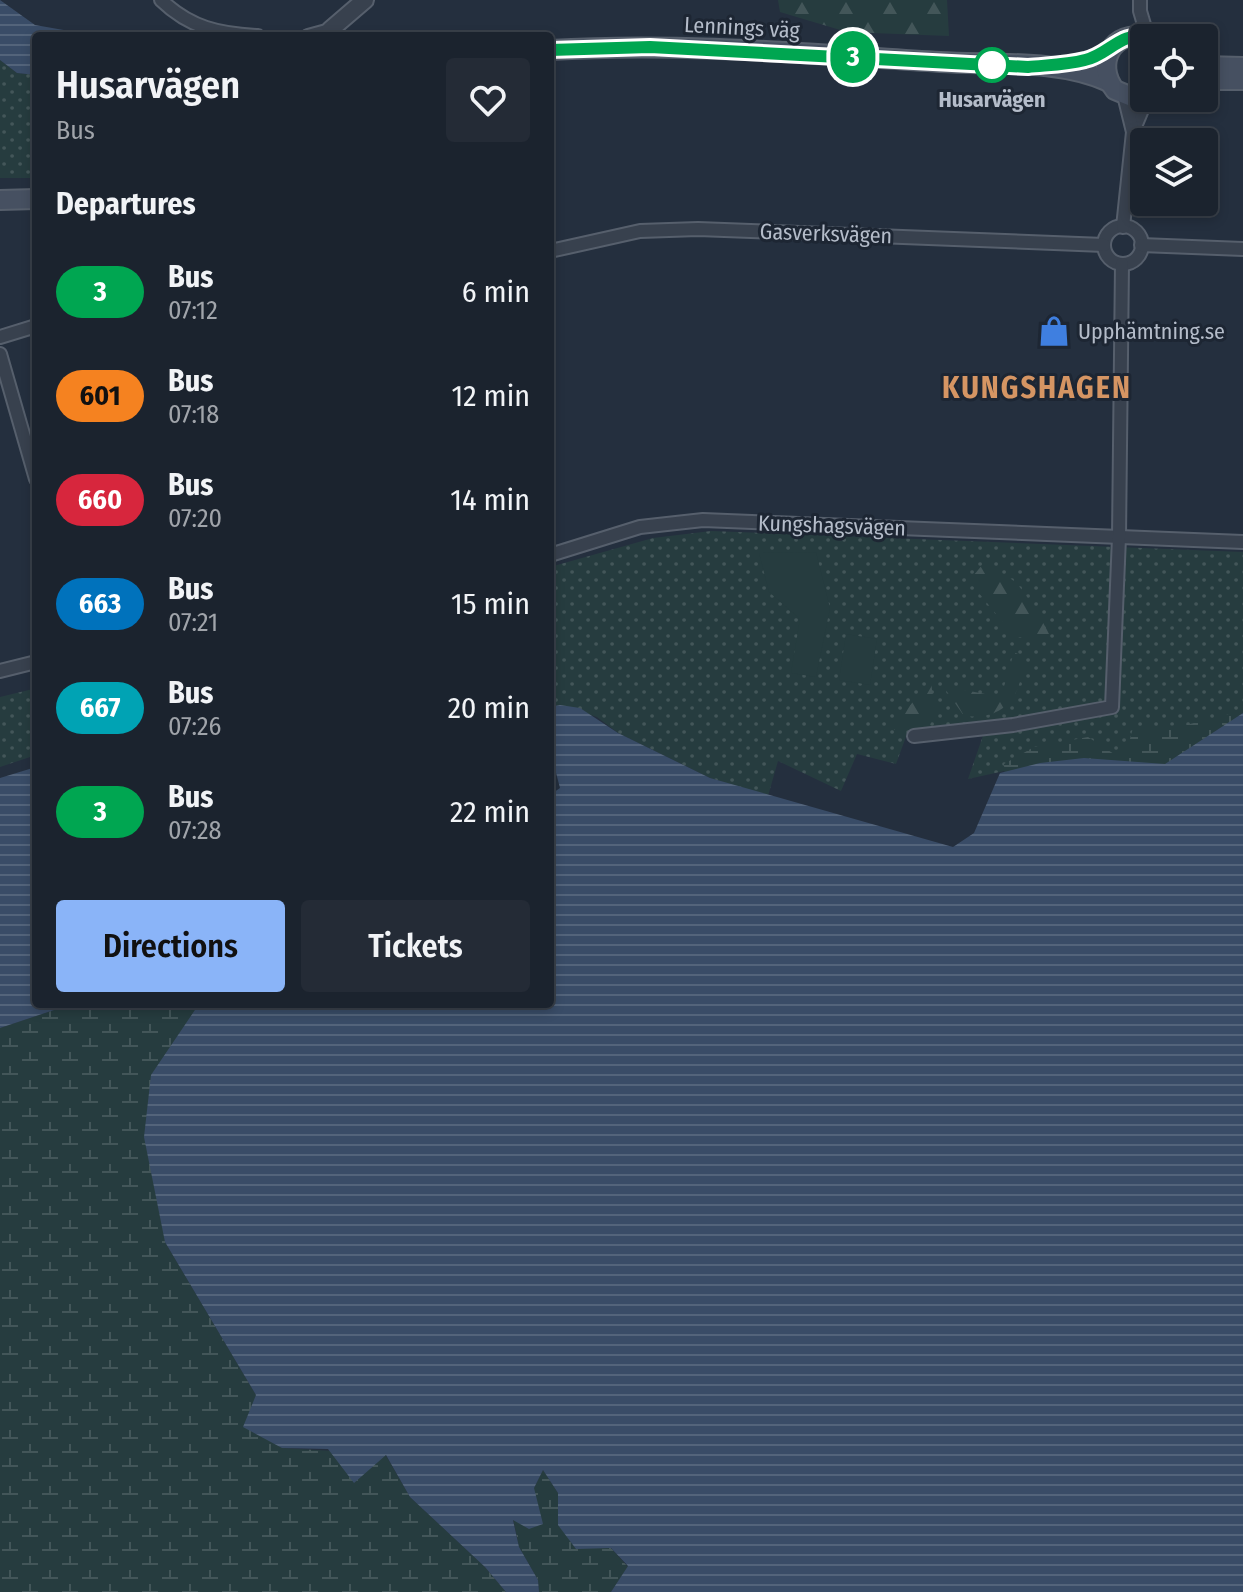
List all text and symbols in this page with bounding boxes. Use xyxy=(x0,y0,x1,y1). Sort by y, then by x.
street label: Lennings väg xyxy=(684,11,801,44)
map controls xyxy=(1130,24,1218,216)
button: locate xyxy=(1130,24,1218,112)
line badge: 3 xyxy=(827,31,879,83)
text: 3 xyxy=(846,40,860,73)
marker: Husarvägen xyxy=(975,48,1009,82)
button: heart xyxy=(446,58,530,142)
text: Husarvägen xyxy=(56,62,240,108)
place label: Husarvägen xyxy=(939,86,1045,113)
text: Bus xyxy=(56,115,95,146)
button: layers xyxy=(1130,128,1218,216)
text: Departures xyxy=(56,186,196,222)
street label: Gasverksvägen xyxy=(759,218,893,249)
text: Bus xyxy=(168,259,213,295)
text: 6 min xyxy=(462,274,530,310)
text: 3 xyxy=(93,275,107,308)
text: 07:12 xyxy=(168,295,218,326)
shop icon: Upphämtning.se xyxy=(1037,314,1071,348)
place label: Upphämtning.se xyxy=(1078,318,1225,345)
text: Bus xyxy=(168,363,213,399)
district label: KUNGSHAGEN xyxy=(942,370,1132,406)
text: 12 min xyxy=(452,378,530,414)
text: 601 xyxy=(79,379,121,412)
text: 07:18 xyxy=(168,399,219,430)
text: Bus xyxy=(168,467,213,503)
text: 14 min xyxy=(450,482,530,518)
text: 660 xyxy=(78,483,122,516)
text: 07:20 xyxy=(168,503,222,534)
street label: Kungshagsvägen xyxy=(758,509,906,542)
text: Bus xyxy=(168,571,213,607)
text: 15 min xyxy=(451,586,530,622)
text: 663 xyxy=(79,587,121,620)
text: 07:21 xyxy=(168,607,218,638)
text: Bus xyxy=(168,675,213,711)
text: 20 min xyxy=(448,690,530,726)
text: 667 xyxy=(80,691,120,724)
text: 07:26 xyxy=(168,711,221,742)
text: Bus xyxy=(168,779,213,815)
text: 22 min xyxy=(450,794,530,830)
text: 3 xyxy=(93,795,107,828)
text: 07:28 xyxy=(168,815,222,846)
button: Directions xyxy=(56,900,285,992)
button: Tickets xyxy=(301,900,530,992)

